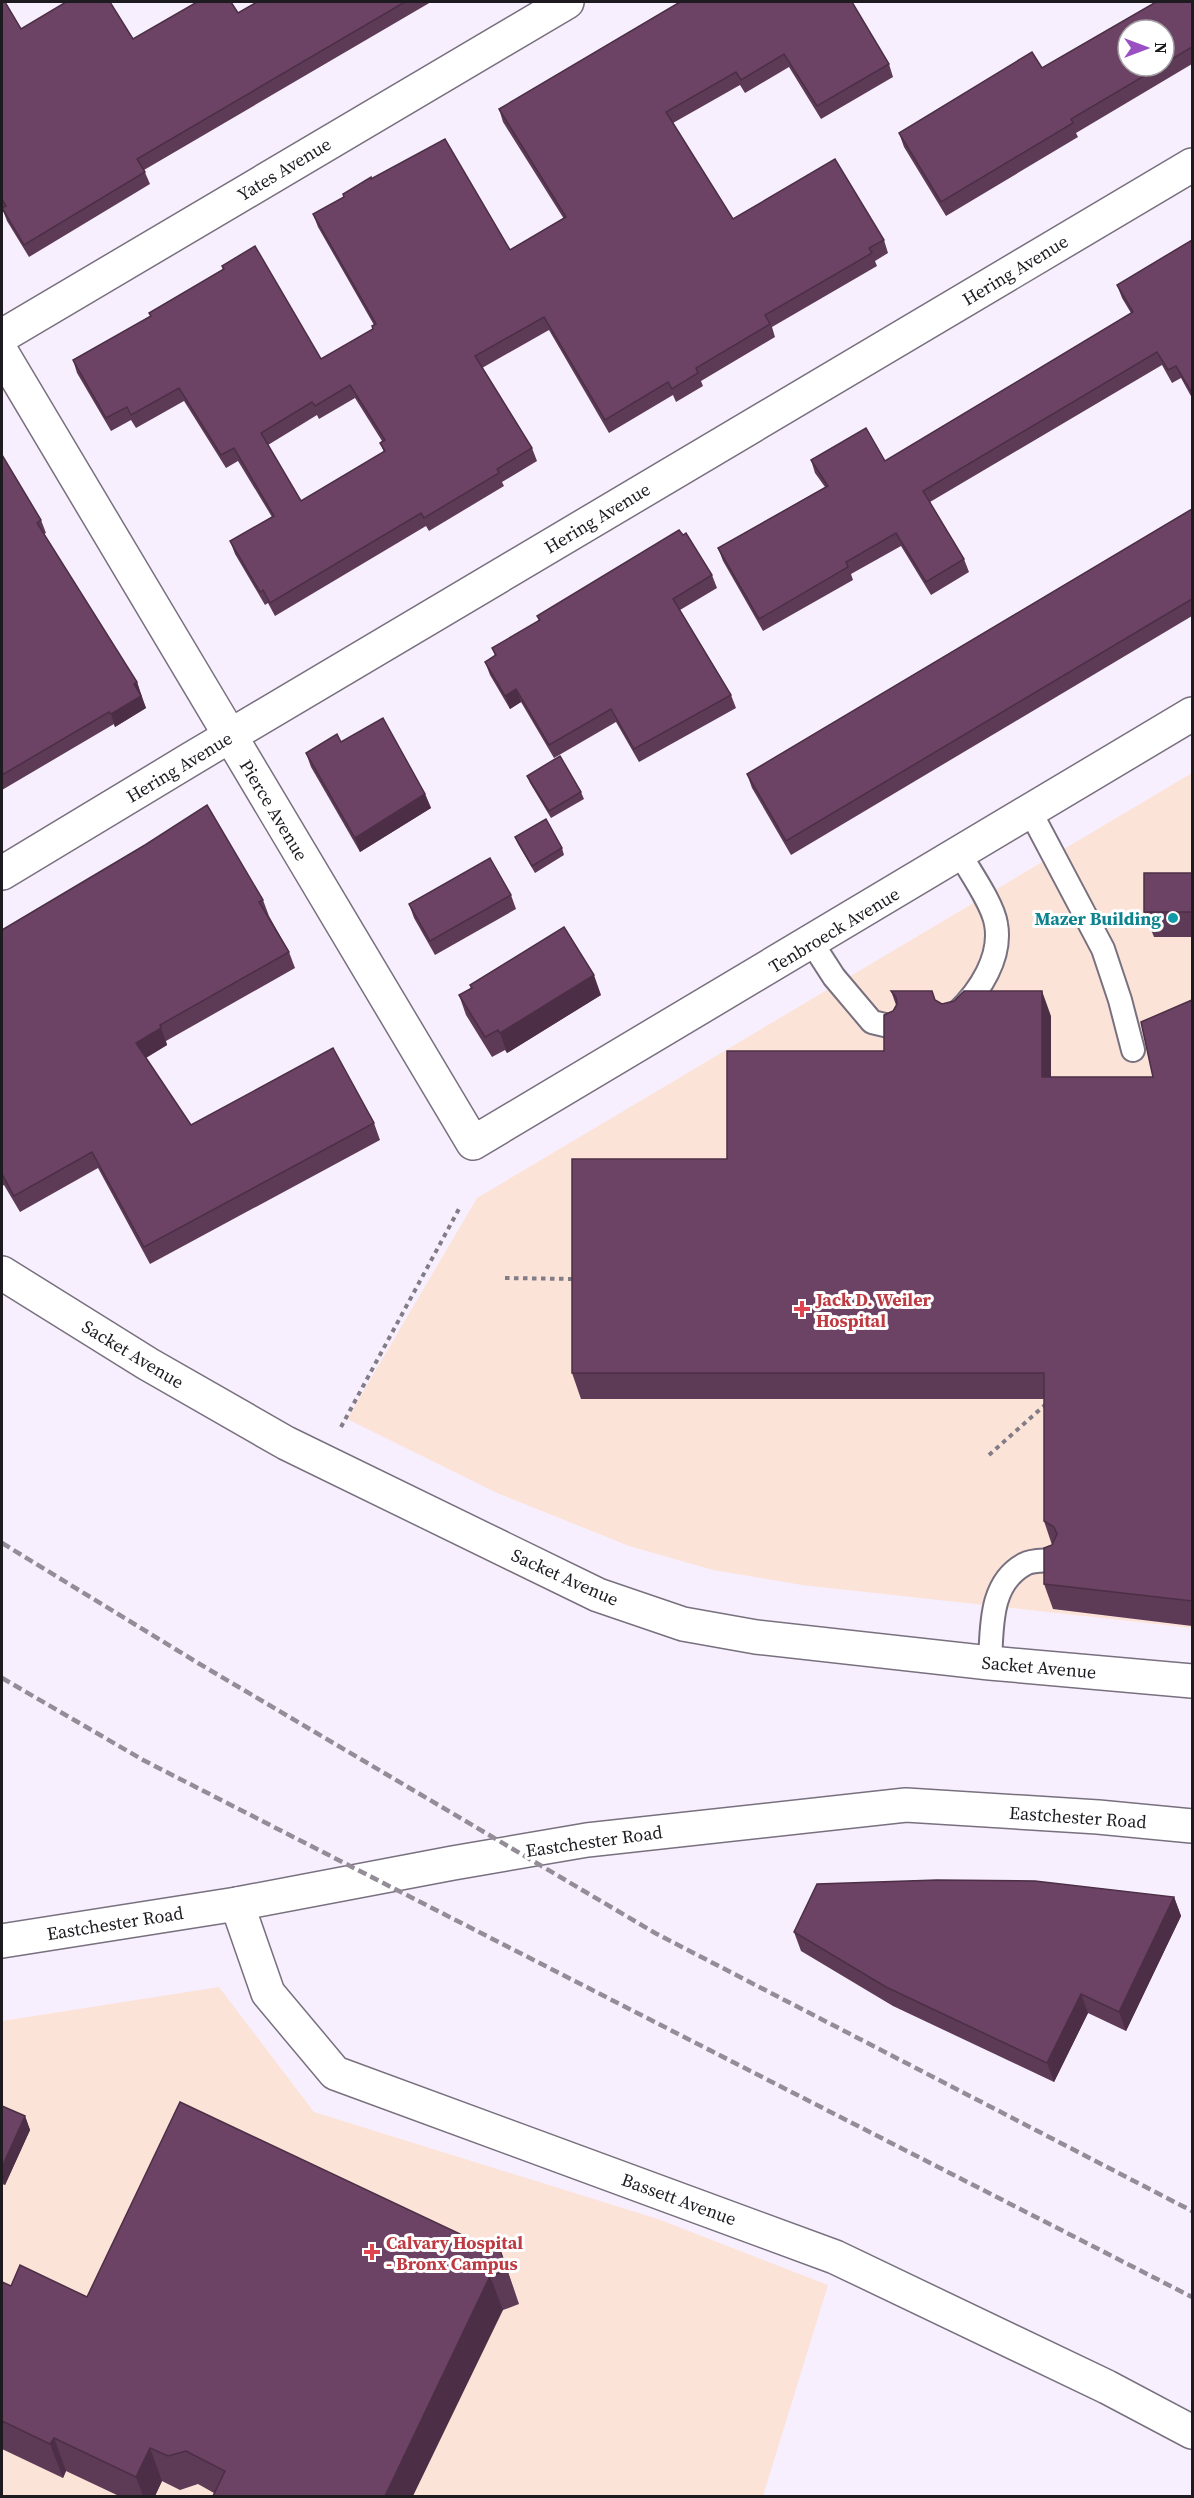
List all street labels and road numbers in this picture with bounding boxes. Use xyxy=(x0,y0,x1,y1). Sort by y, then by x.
street label: Yates Avenue xyxy=(232,131,336,207)
street label: Hering Avenue xyxy=(957,229,1073,311)
street label: Hering Avenue xyxy=(539,477,655,559)
street label: Hering Avenue xyxy=(121,726,237,808)
street label: Pierce Avenue xyxy=(234,755,314,865)
street label: Tenbroeck Avenue xyxy=(764,881,904,979)
street label: Sacket Avenue xyxy=(77,1314,189,1394)
street label: Sacket Avenue xyxy=(507,1542,623,1612)
street label: Sacket Avenue xyxy=(981,1650,1097,1684)
street label: Eastchester Road xyxy=(1008,1800,1148,1834)
street label: Eastchester Road xyxy=(524,1819,664,1863)
street label: Eastchester Road xyxy=(45,1900,185,1946)
street label: Bassett Avenue xyxy=(618,2167,740,2231)

